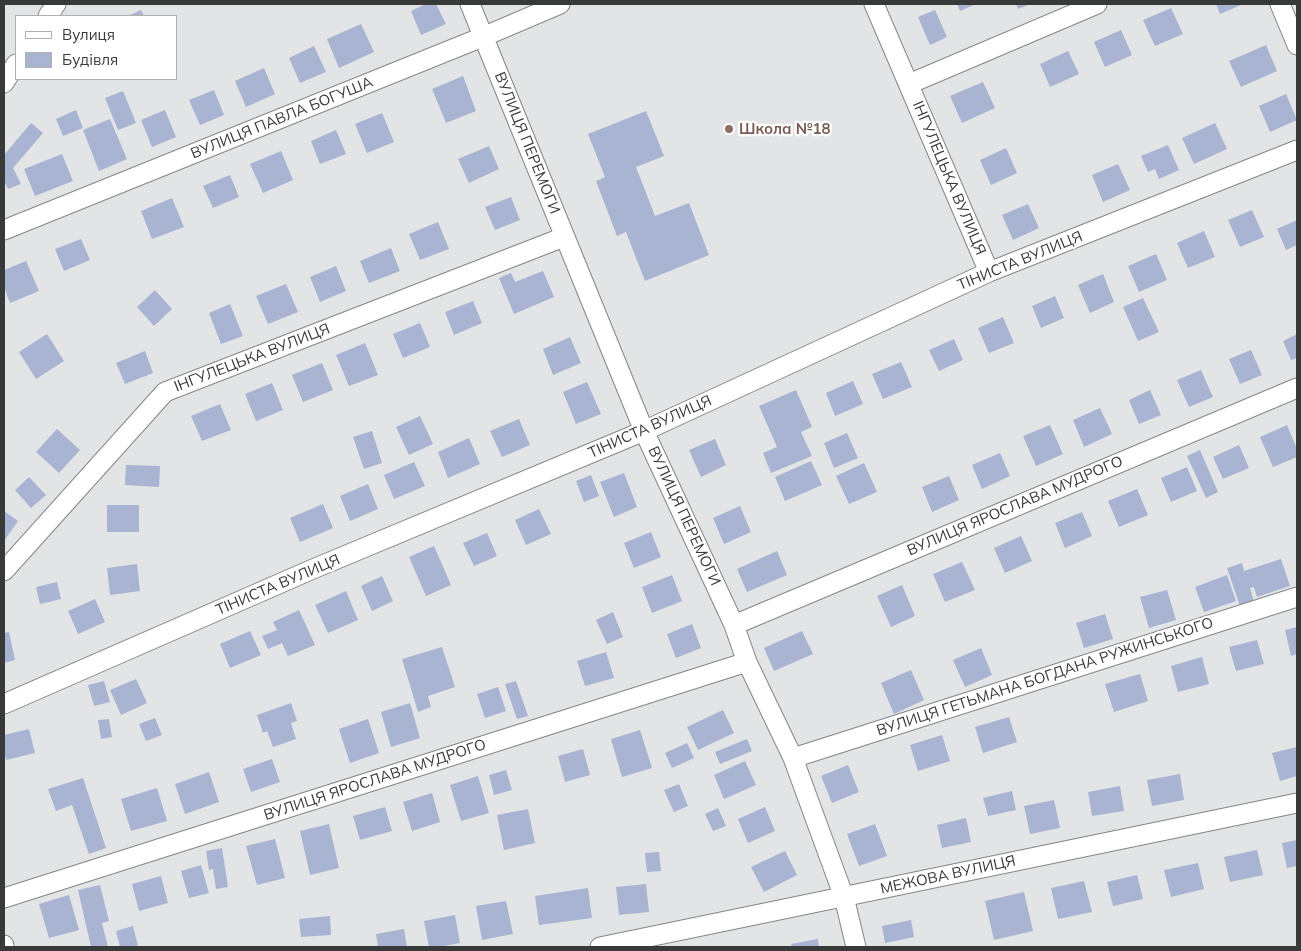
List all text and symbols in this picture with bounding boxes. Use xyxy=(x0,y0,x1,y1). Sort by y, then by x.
legend xyxy=(15,15,178,80)
text: Вулиця xyxy=(62,25,115,44)
text: Будівля xyxy=(62,50,118,69)
street label: ВУЛИЦЯ ПЕРЕМОГИ xyxy=(490,69,564,217)
street label: ВУЛИЦЯ ПАВЛА БОГУША xyxy=(188,73,376,163)
street label: ІНГУЛЕЦЬКА ВУЛИЦЯ xyxy=(908,98,990,258)
place label: Школа №18 xyxy=(739,120,830,138)
marker: Школа №18 xyxy=(723,123,735,135)
street label: ТІНИСТА ВУЛИЦЯ xyxy=(955,228,1085,294)
street label: ІНГУЛЕЦЬКА ВУЛИЦЯ xyxy=(172,320,332,396)
street label: ТІНИСТА ВУЛИЦЯ xyxy=(585,392,715,462)
street label: ВУЛИЦЯ ПЕРЕМОГИ xyxy=(644,444,724,588)
street label: ВУЛИЦЯ ЯРОСЛАВА МУДРОГО xyxy=(904,452,1126,560)
street label: ТІНИСТА ВУЛИЦЯ xyxy=(213,551,343,619)
street label: ВУЛИЦЯ ГЕТЬМАНА БОГДАНА РУЖИНСЬКОГО xyxy=(874,614,1216,740)
street label: ВУЛИЦЯ ЯРОСЛАВА МУДРОГО xyxy=(262,735,488,825)
street label: МЕЖОВА ВУЛИЦЯ xyxy=(879,852,1017,898)

